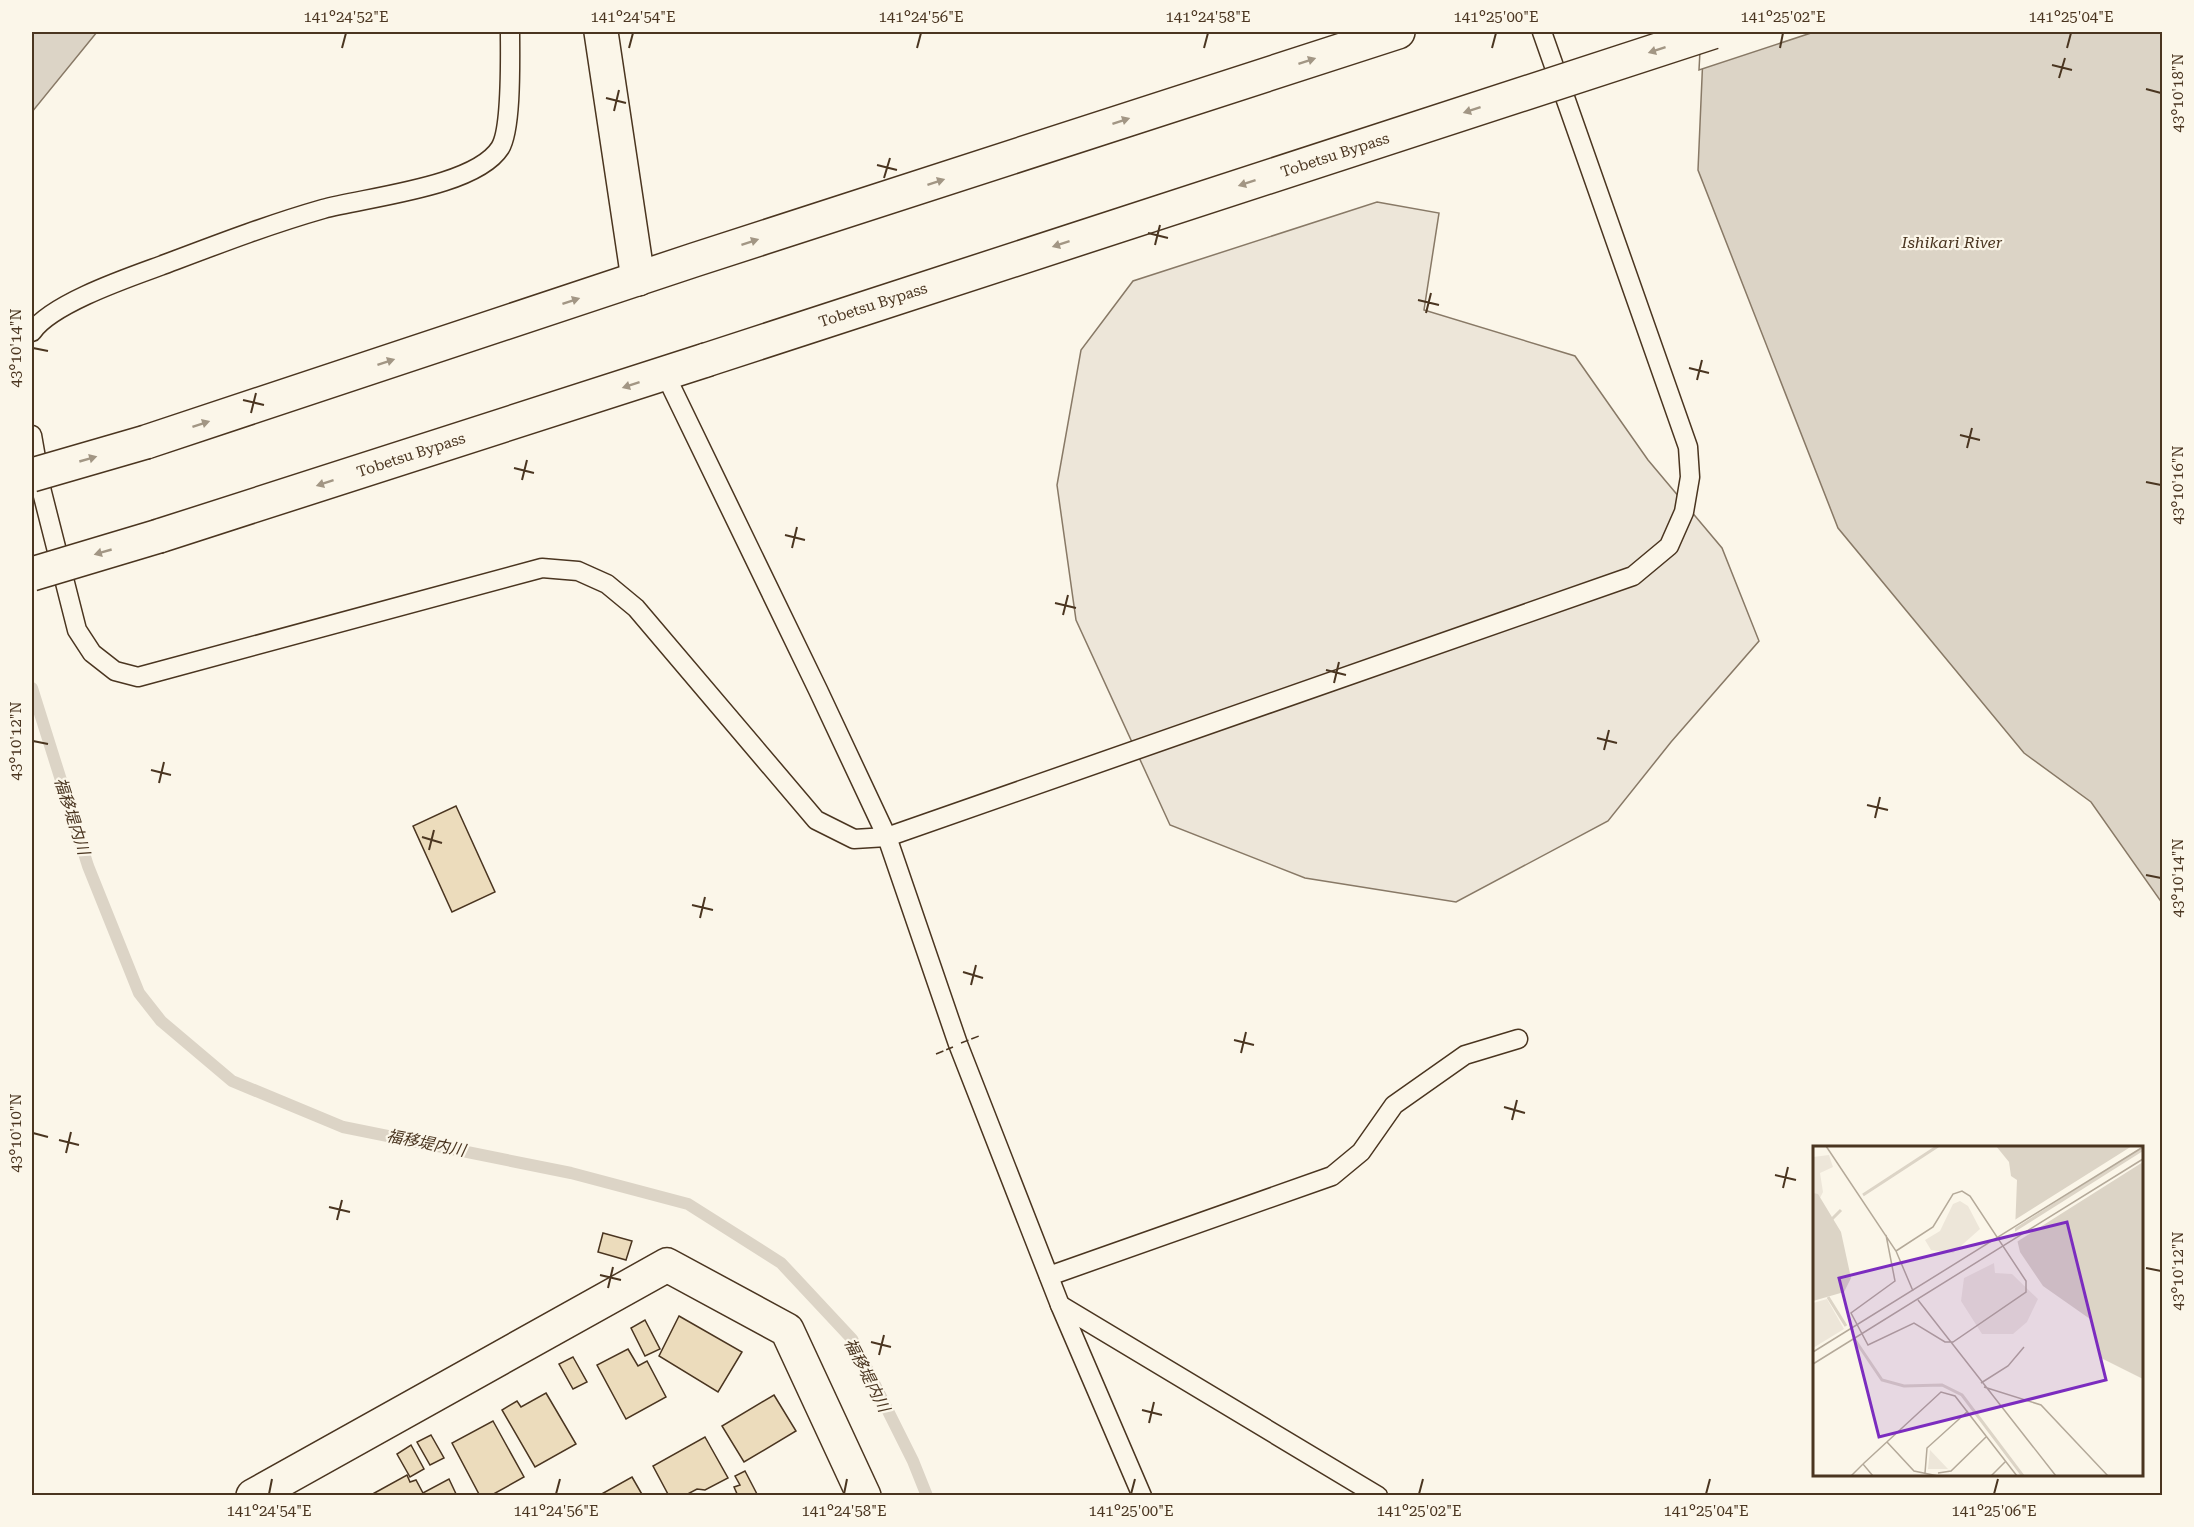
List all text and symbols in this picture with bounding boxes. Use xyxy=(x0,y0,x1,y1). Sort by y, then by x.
text: 141°24'52"E xyxy=(303,8,389,26)
text: 141°24'54"E xyxy=(590,8,676,26)
text: 141°24'56"E xyxy=(878,8,964,26)
text: 141°24'58"E xyxy=(1165,8,1251,26)
text: 141°25'00"E xyxy=(1453,8,1539,26)
text: 141°25'02"E xyxy=(1740,8,1826,26)
text: 141°25'04"E xyxy=(2028,8,2114,26)
one-way arrow xyxy=(1648,45,1666,55)
text: 43°10'18"N xyxy=(2169,53,2187,133)
one-way arrow xyxy=(1298,56,1316,65)
one-way arrow xyxy=(1463,106,1481,115)
one-way arrow xyxy=(1112,116,1130,126)
street label: Tobetsu Bypass xyxy=(1279,129,1391,181)
one-way arrow xyxy=(927,176,945,186)
one-way arrow xyxy=(1238,179,1256,189)
water label: Ishikari River xyxy=(1901,233,2003,252)
one-way arrow xyxy=(741,237,759,246)
one-way arrow xyxy=(1052,240,1070,249)
street label: Tobetsu Bypass xyxy=(817,279,929,331)
one-way arrow xyxy=(562,296,580,305)
text: 43°10'14"N xyxy=(7,308,25,388)
one-way arrow xyxy=(377,357,395,367)
one-way arrow xyxy=(622,381,640,390)
one-way arrow xyxy=(192,418,210,428)
street label: Tobetsu Bypass xyxy=(355,429,467,481)
text: 43°10'16"N xyxy=(2169,445,2187,525)
one-way arrow xyxy=(79,454,97,463)
one-way arrow xyxy=(316,479,334,488)
one-way arrow xyxy=(94,548,112,557)
text: 43°10'12"N xyxy=(7,701,25,781)
water label: 福移堤内川 xyxy=(51,775,94,859)
text: 43°10'14"N xyxy=(2169,838,2187,918)
text: 43°10'10"N xyxy=(7,1093,25,1173)
water label: 福移堤内川 xyxy=(385,1126,469,1160)
inset map xyxy=(1813,1146,2143,1476)
text: 43°10'12"N xyxy=(2169,1231,2187,1311)
water label: 福移堤内川 xyxy=(840,1335,895,1417)
text: 141°24'54"E xyxy=(226,1502,312,1520)
text: 141°24'56"E xyxy=(513,1502,599,1520)
text: 141°24'58"E xyxy=(801,1502,887,1520)
text: 141°25'00"E xyxy=(1088,1502,1174,1520)
text: 141°25'02"E xyxy=(1376,1502,1462,1520)
text: 141°25'04"E xyxy=(1663,1502,1749,1520)
text: 141°25'06"E xyxy=(1951,1502,2037,1520)

